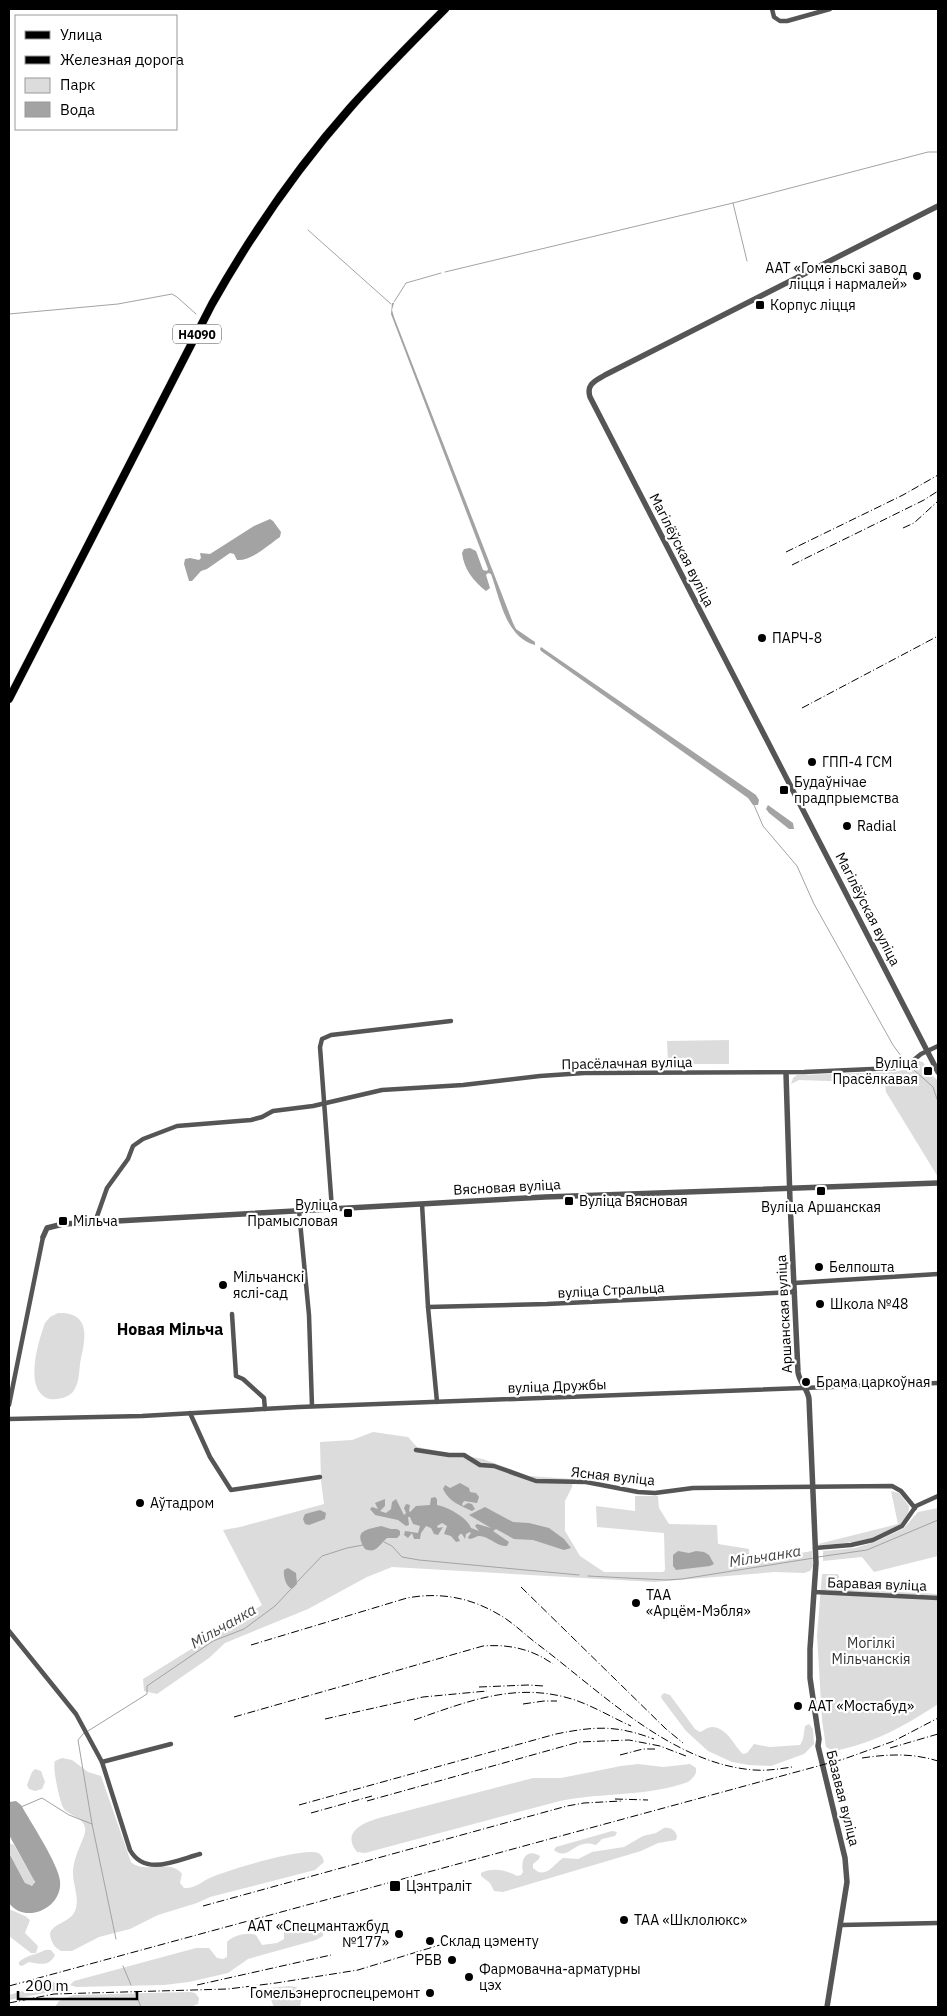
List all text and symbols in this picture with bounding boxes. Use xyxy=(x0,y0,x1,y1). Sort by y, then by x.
legend xyxy=(15,15,178,130)
text: Улица xyxy=(60,25,102,44)
text: Железная дорога xyxy=(60,50,184,69)
text: Парк xyxy=(60,75,95,94)
text: Вода xyxy=(60,100,95,119)
place label: ААТ «Гомельскі завод ліцця і нармалей» xyxy=(765,259,907,293)
marker: ААТ «Гомельскі завод ліцця і нармалей» xyxy=(911,270,923,282)
place label: Корпус ліцця xyxy=(770,296,856,314)
marker: Корпус ліцця xyxy=(754,299,766,311)
road number: Н4090 xyxy=(173,324,221,344)
street label: Магілёўская вуліца xyxy=(646,490,719,610)
place label: ПАРЧ-8 xyxy=(772,629,822,647)
marker: ПАРЧ-8 xyxy=(756,632,768,644)
place label: ГПП-4 ГСМ xyxy=(822,753,892,771)
marker: ГПП-4 ГСМ xyxy=(806,756,818,768)
place label: Будаўнічае прадпрыемства xyxy=(794,773,899,807)
marker: Будаўнічае прадпрыемства xyxy=(778,784,790,796)
place label: Radial xyxy=(857,817,896,835)
marker: Radial xyxy=(841,820,853,832)
street label: Магілёўская вуліца xyxy=(832,849,905,969)
street label: Прасёлачная вуліца xyxy=(561,1053,693,1073)
place label: Вуліца Прасёлкавая xyxy=(832,1054,919,1088)
marker: Вуліца Прасёлкавая xyxy=(922,1065,934,1077)
street label: Вясновая вуліца xyxy=(453,1175,562,1199)
marker: Вуліца Аршанская xyxy=(815,1185,827,1197)
place label: Вуліца Вясновая xyxy=(579,1192,688,1210)
marker: Вуліца Вясновая xyxy=(563,1195,575,1207)
place label: Вуліца Прамысловая xyxy=(247,1196,339,1230)
place label: Вуліца Аршанская xyxy=(761,1198,881,1216)
marker: Вуліца Прамысловая xyxy=(342,1207,354,1219)
place label: Мільча xyxy=(73,1212,118,1230)
marker: Мільча xyxy=(57,1215,69,1227)
street label: Аршанская вуліца xyxy=(772,1254,796,1374)
place label: Белпошта xyxy=(829,1258,895,1276)
marker: Белпошта xyxy=(813,1261,825,1273)
place label: Мільчанскі яслі-сад xyxy=(233,1268,304,1302)
street label: вуліца Стральца xyxy=(557,1278,665,1302)
marker: Мільчанскі яслі-сад xyxy=(217,1279,229,1291)
place label: Школа №48 xyxy=(830,1295,909,1313)
marker: Школа №48 xyxy=(814,1298,826,1310)
district label: Новая Мільча xyxy=(117,1319,223,1339)
place label: Брама царкоўная xyxy=(816,1373,930,1391)
street label: вуліца Дружбы xyxy=(507,1375,607,1397)
marker: Брама царкоўная xyxy=(800,1376,812,1388)
street label: Ясная вуліца xyxy=(570,1463,656,1489)
place label: Аўтадром xyxy=(150,1494,214,1512)
marker: Аўтадром xyxy=(134,1497,146,1509)
water label: Мільчанка xyxy=(728,1541,803,1571)
street label: Баравая вуліца xyxy=(827,1573,928,1595)
place label: ТАА «Арцём-Мэбля» xyxy=(646,1586,751,1620)
marker: ТАА «Арцём-Мэбля» xyxy=(630,1597,642,1609)
water label: Мільчанка xyxy=(187,1599,259,1652)
park label: Могілкі Мільчанскія xyxy=(832,1634,910,1668)
place label: ААТ «Мостабуд» xyxy=(808,1697,914,1715)
marker: ААТ «Мостабуд» xyxy=(792,1700,804,1712)
street label: Базавая вуліца xyxy=(822,1748,864,1849)
place label: Цэнтраліт xyxy=(406,1877,472,1895)
marker: Цэнтраліт xyxy=(388,1879,402,1893)
place label: ТАА «Шклолюкс» xyxy=(634,1911,747,1929)
marker: ТАА «Шклолюкс» xyxy=(618,1914,630,1926)
place label: ААТ «Спецмантажбуд №177» xyxy=(247,1917,389,1951)
marker: ААТ «Спецмантажбуд №177» xyxy=(393,1928,405,1940)
place label: Склад цэменту xyxy=(440,1932,539,1950)
marker: Склад цэменту xyxy=(424,1935,436,1947)
place label: РБВ xyxy=(415,1951,442,1969)
marker: РБВ xyxy=(446,1954,458,1966)
place label: Фармовачна-арматурны цэх xyxy=(479,1960,641,1994)
scale bar xyxy=(18,1968,136,2000)
marker: Фармовачна-арматурны цэх xyxy=(463,1971,475,1983)
text: 200 m xyxy=(25,1976,69,1995)
place label: Гомельэнергоспецремонт xyxy=(250,1984,420,2002)
marker: Гомельэнергоспецремонт xyxy=(424,1987,436,1999)

